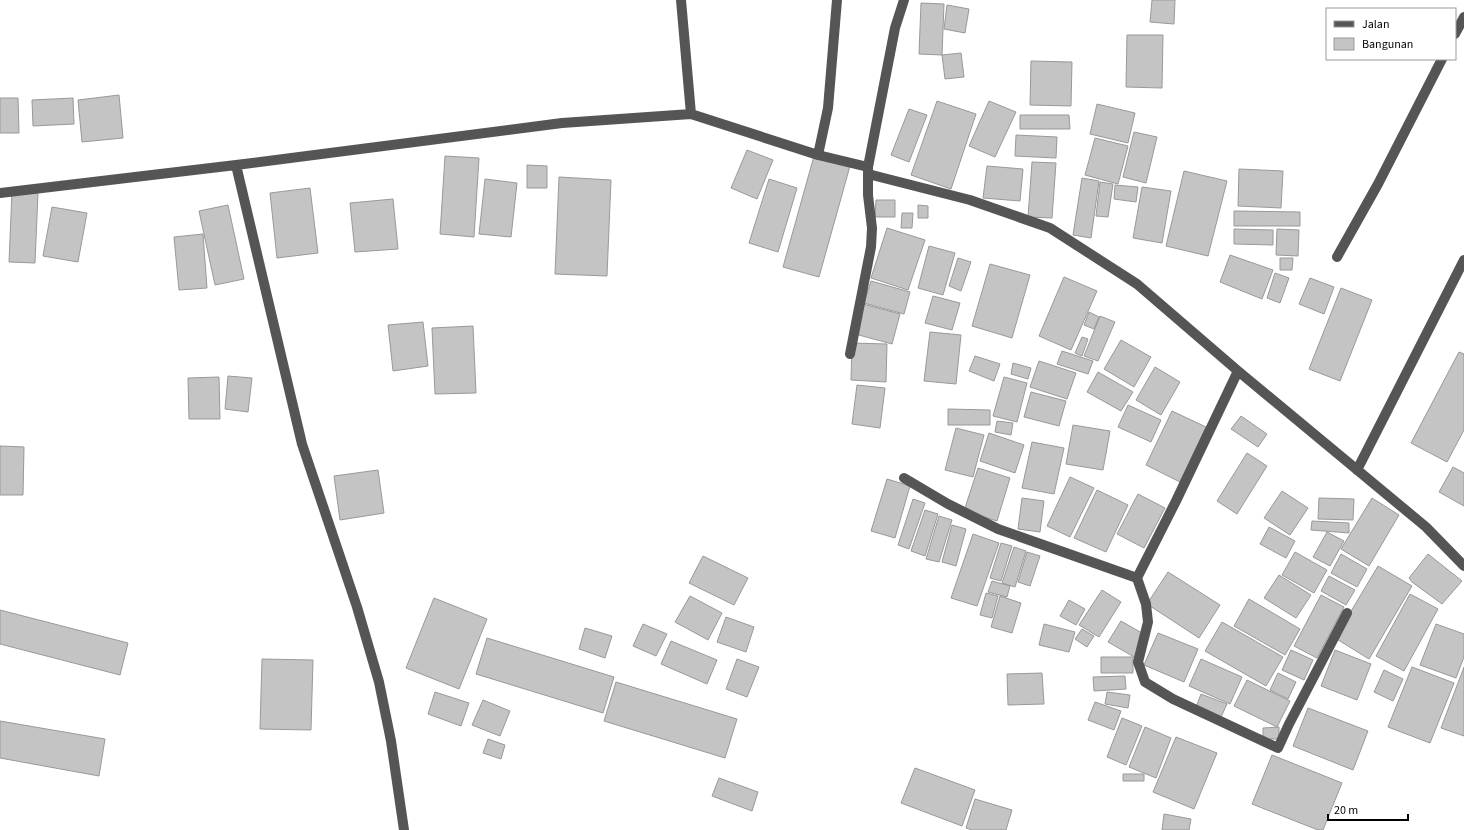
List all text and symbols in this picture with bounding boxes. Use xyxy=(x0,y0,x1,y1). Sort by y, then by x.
legend xyxy=(1326,8,1456,60)
text: Jalan xyxy=(1362,16,1389,33)
text: Bangunan xyxy=(1362,36,1413,53)
scale bar xyxy=(1328,796,1408,822)
text: 20 m xyxy=(1334,802,1358,819)

